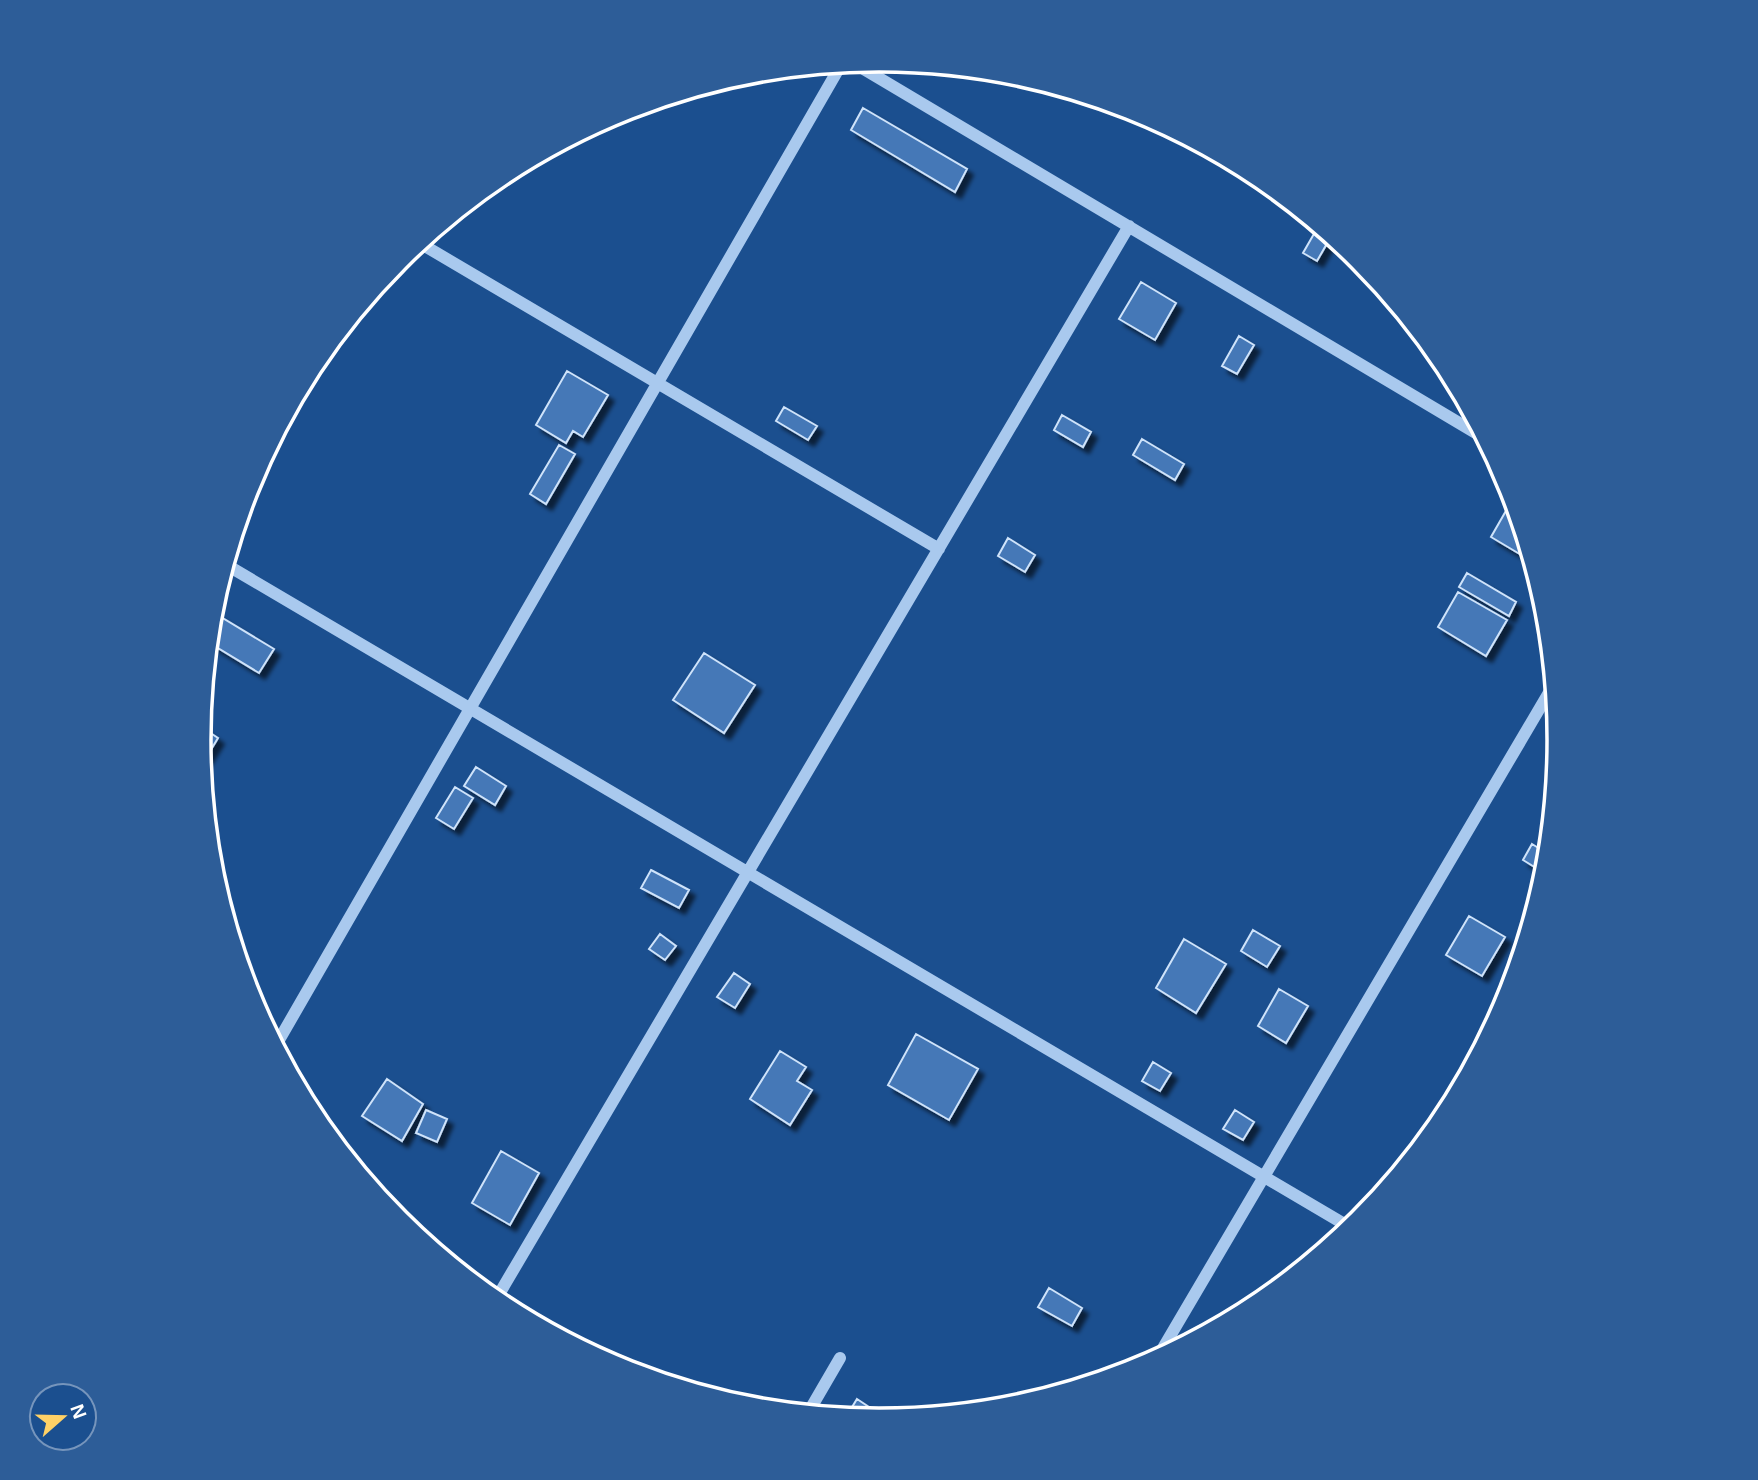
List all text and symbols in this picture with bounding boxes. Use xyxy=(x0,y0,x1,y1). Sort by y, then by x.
north arrow xyxy=(28,1382,98,1452)
text: N xyxy=(66,1401,91,1421)

